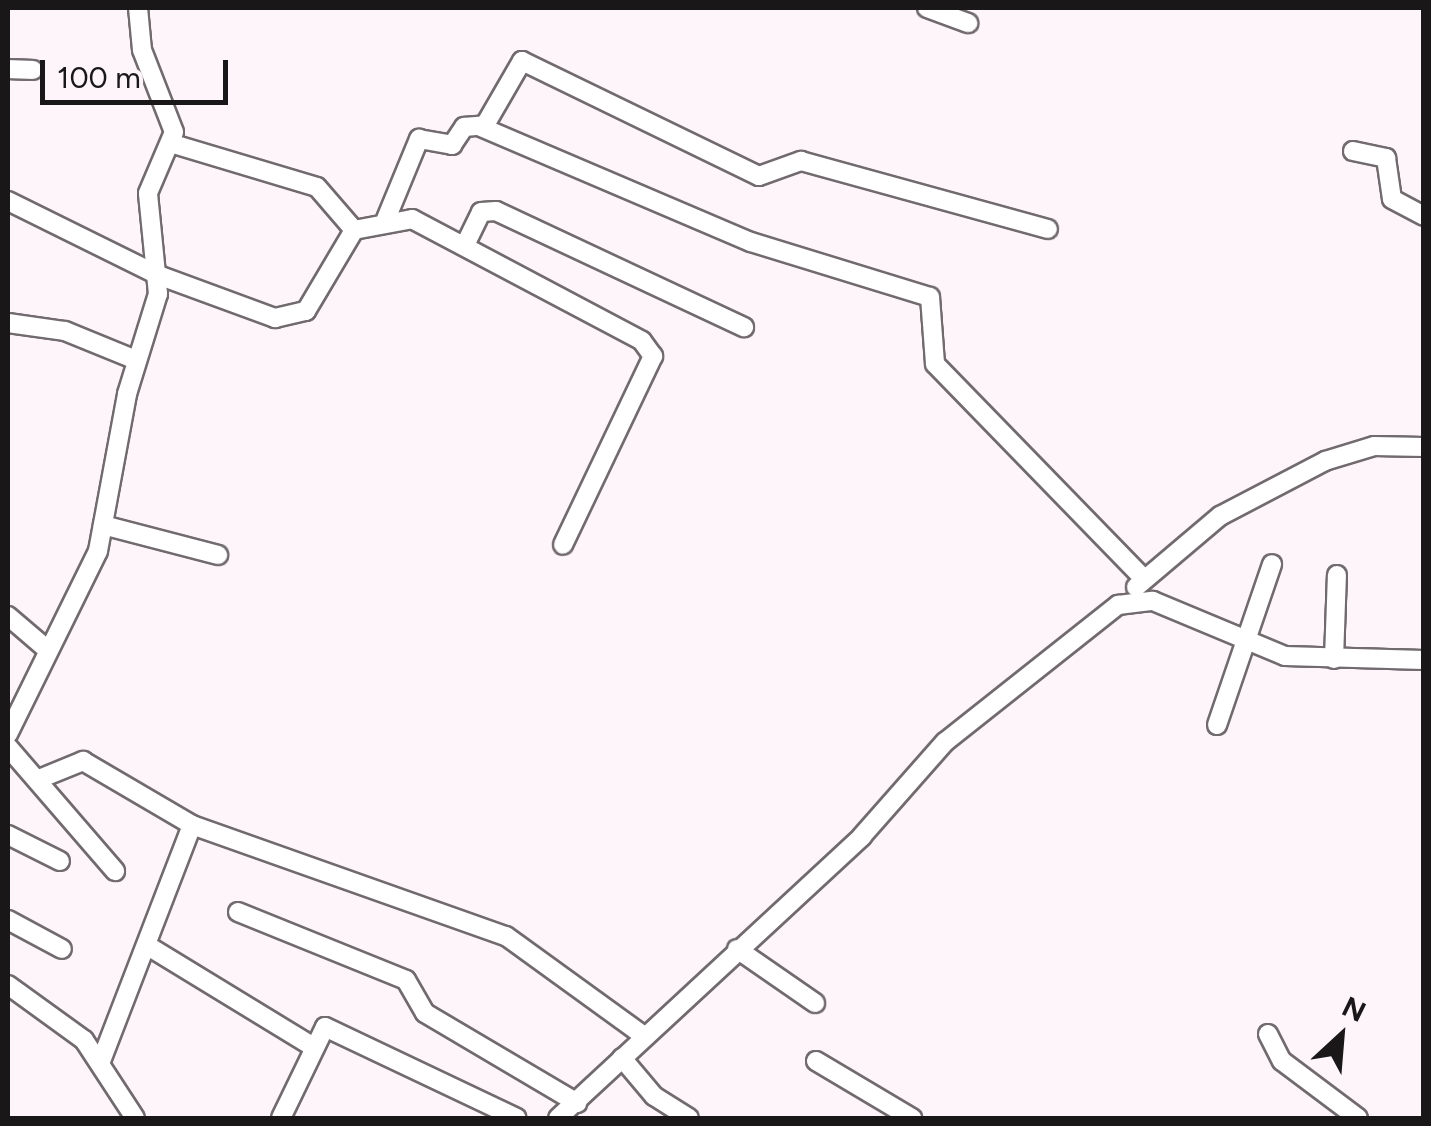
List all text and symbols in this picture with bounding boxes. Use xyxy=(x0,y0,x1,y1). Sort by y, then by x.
scale bar xyxy=(45,40,232,102)
text: 100 m xyxy=(57,59,141,96)
north arrow xyxy=(1291,986,1391,1086)
text: N xyxy=(1337,989,1371,1029)

